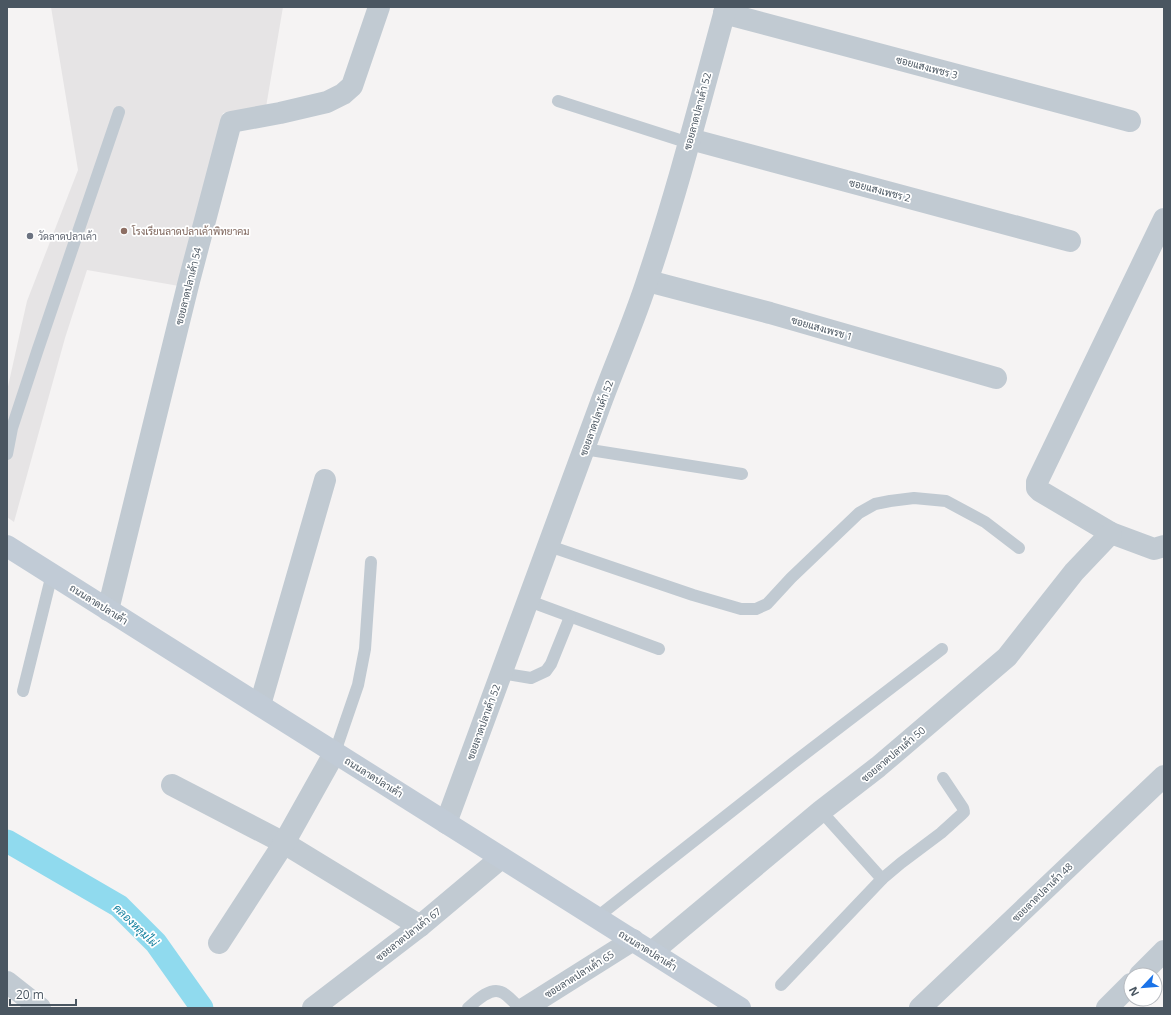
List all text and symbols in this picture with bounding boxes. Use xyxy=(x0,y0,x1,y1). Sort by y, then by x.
street label: ซอยแสงเพชร 3 xyxy=(895,52,960,82)
street label: ซอยลาดปลาเค้า 52 xyxy=(680,71,714,151)
street label: ซอยแสงเพชร 2 xyxy=(848,175,913,205)
place label: โรงเรียนลาดปลาเค้าพิทยาคม xyxy=(131,224,249,238)
marker: โรงเรียนลาดปลาเค้าพิทยาคม xyxy=(119,226,129,236)
place label: วัดลาดปลาเค้า xyxy=(38,229,97,243)
marker: วัดลาดปลาเค้า xyxy=(25,231,35,241)
street label: ซอยลาดปลาเค้า 54 xyxy=(172,245,204,326)
street label: ซอยแสงเพรช 1 xyxy=(790,313,854,343)
street label: ซอยลาดปลาเค้า 52 xyxy=(576,378,616,458)
street label: ถนนลาดปลาเค้า xyxy=(67,580,131,628)
street label: ซอยลาดปลาเค้า 52 xyxy=(463,682,503,762)
street label: ซอยลาดปลาเค้า 50 xyxy=(858,723,928,785)
street label: ถนนลาดปลาเค้า xyxy=(342,753,406,801)
street label: ซอยลาดปลาเค้า 48 xyxy=(1009,859,1076,925)
water label: คลองหลุมไผ่ xyxy=(109,900,162,952)
street label: ซอยลาดปลาเค้า 67 xyxy=(372,904,444,964)
street label: ถนนลาดปลาเค้า xyxy=(616,926,680,974)
street label: ซอยลาดปลาเค้า 65 xyxy=(542,947,617,1001)
north arrow xyxy=(1123,967,1163,1007)
scale bar xyxy=(10,981,76,1007)
text: N xyxy=(1125,984,1142,999)
text: 20 m xyxy=(16,986,44,1003)

